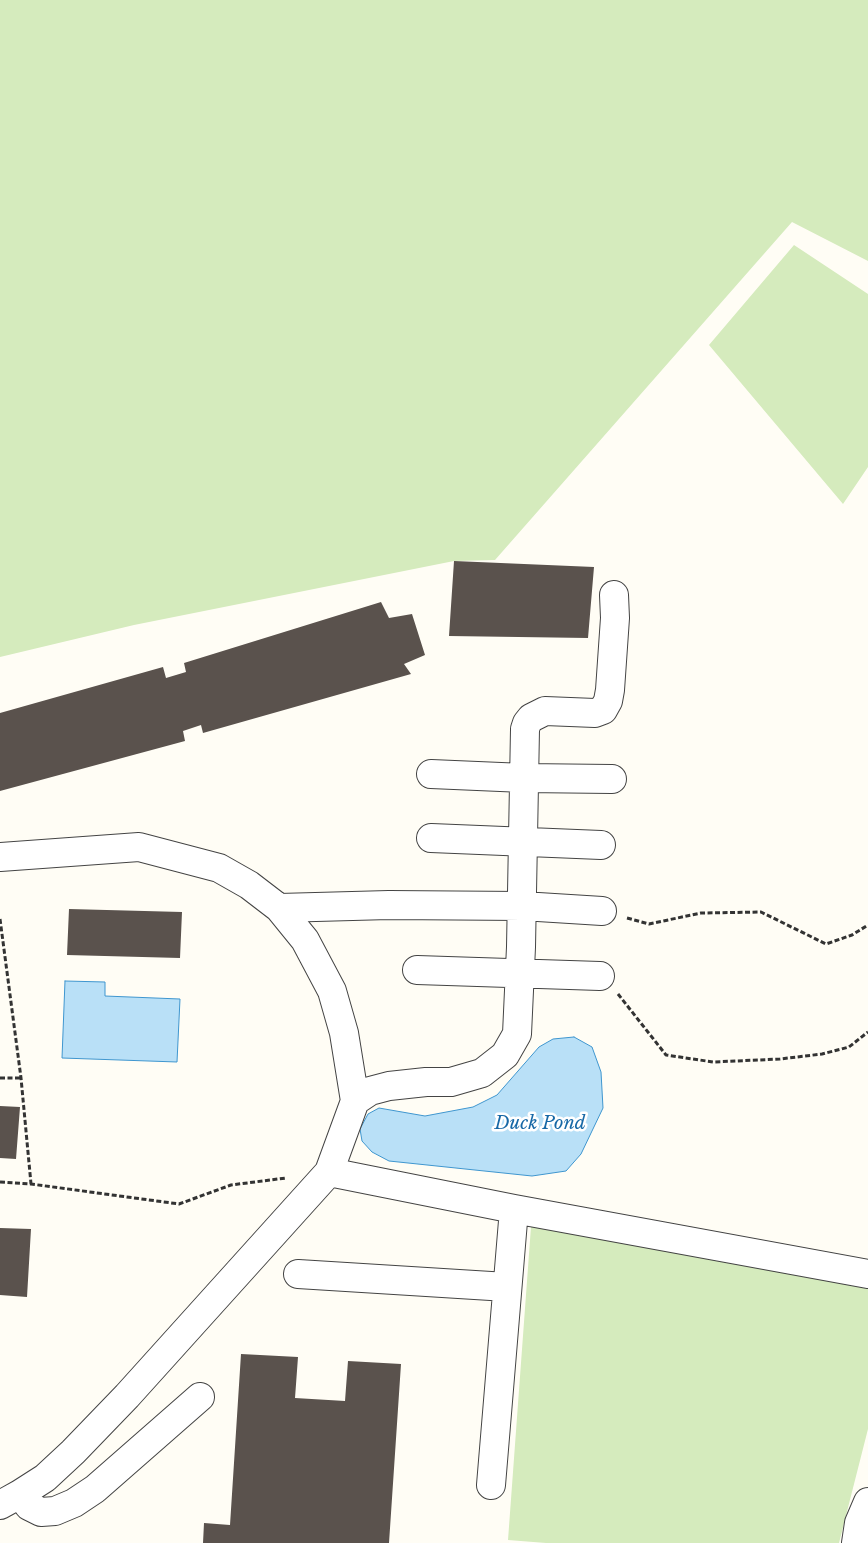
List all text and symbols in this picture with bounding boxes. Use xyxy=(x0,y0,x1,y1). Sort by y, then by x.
water label: Duck Pond xyxy=(494,1113,586,1135)

